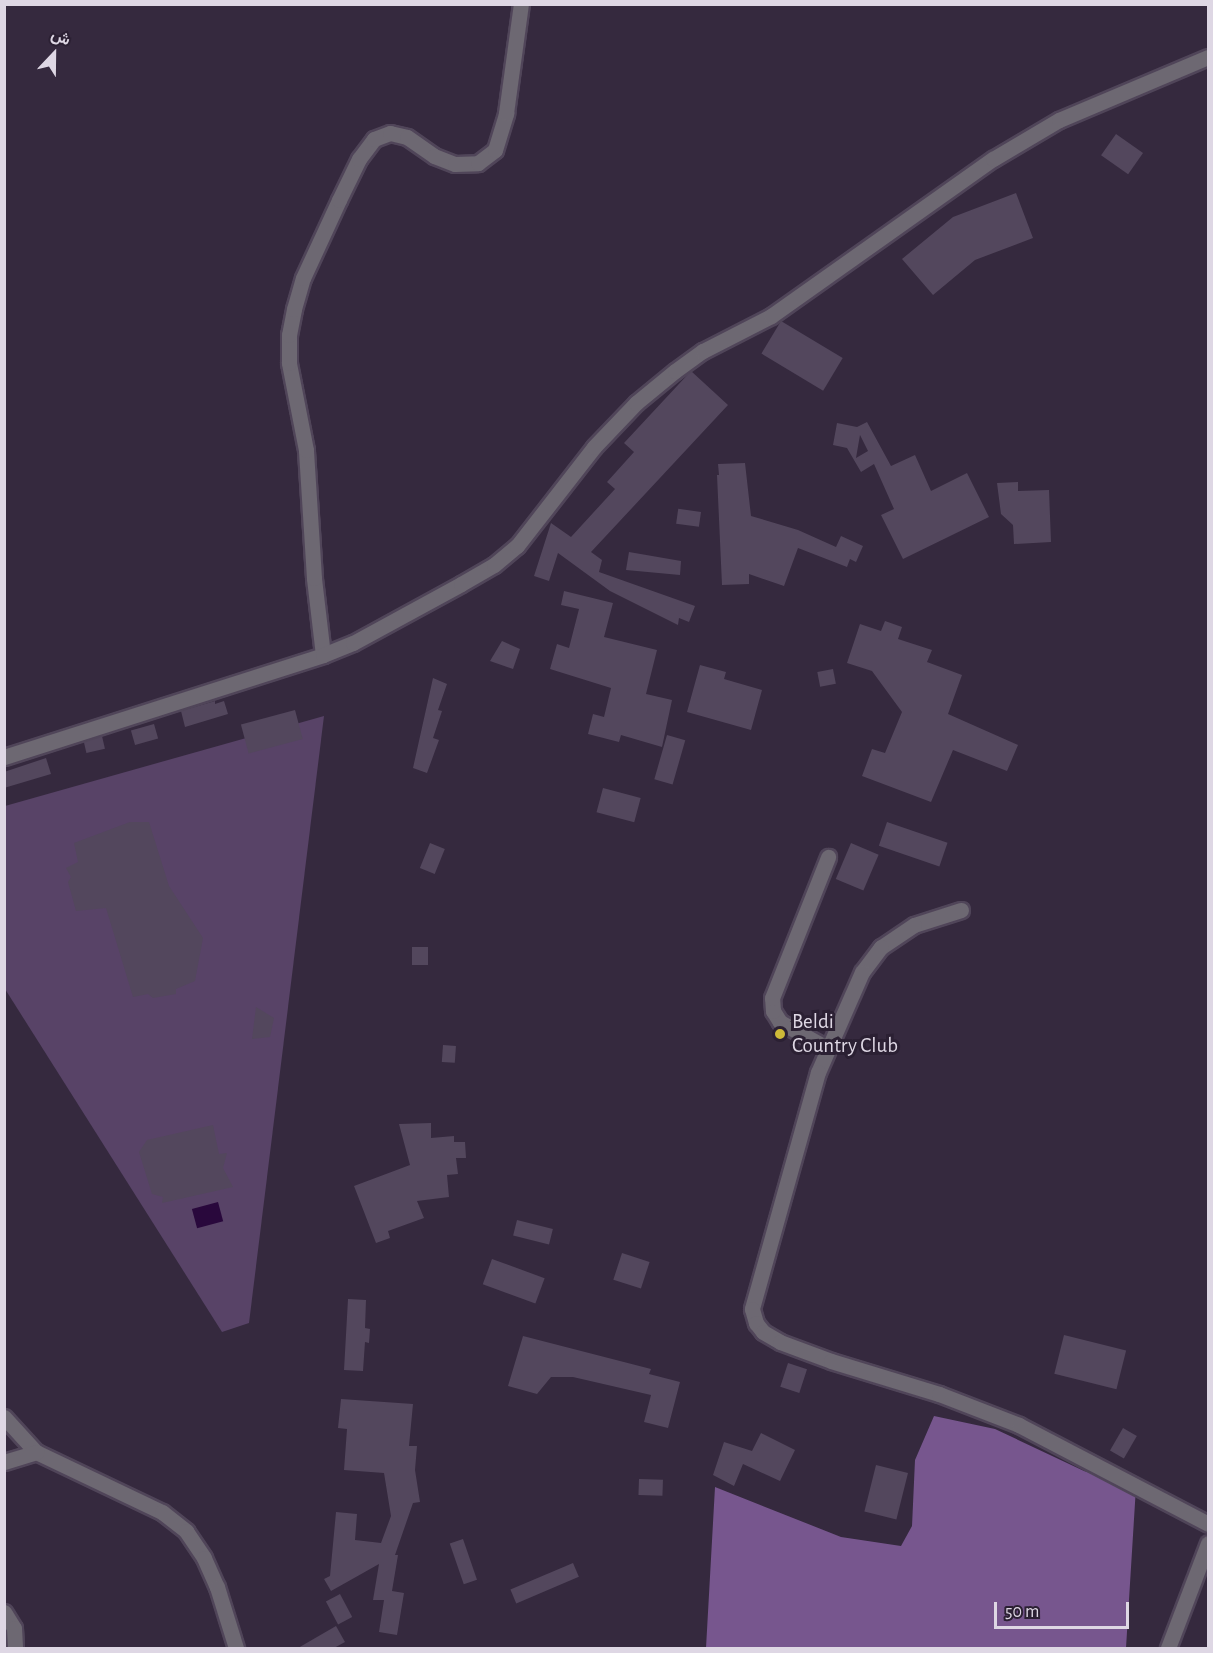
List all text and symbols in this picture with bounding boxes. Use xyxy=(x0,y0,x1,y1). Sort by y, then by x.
north arrow xyxy=(24,24,84,84)
text: ش xyxy=(49,26,73,48)
place label: Beldi Country Club xyxy=(792,1009,898,1059)
marker: Beldi Country Club xyxy=(773,1027,787,1041)
scale bar xyxy=(997,1590,1132,1628)
text: 50 m xyxy=(1005,1603,1039,1621)

